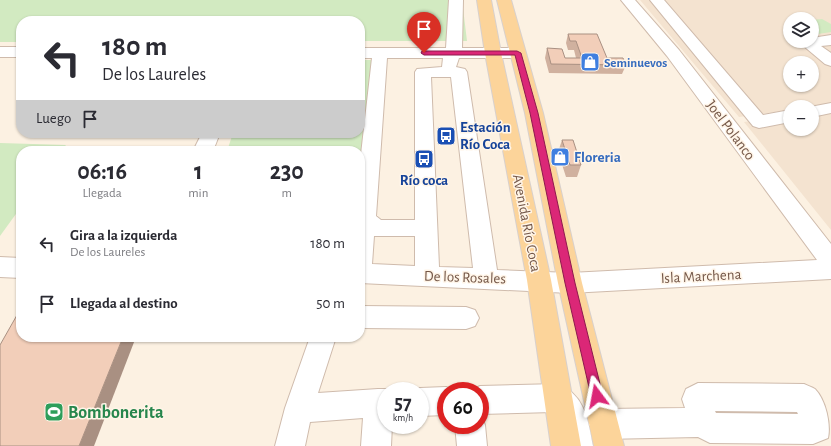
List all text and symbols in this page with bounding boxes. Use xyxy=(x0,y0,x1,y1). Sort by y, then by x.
pin xyxy=(407,12,441,53)
map controls xyxy=(783,12,819,136)
button: layers xyxy=(783,12,819,48)
icon: arrive xyxy=(413,18,435,40)
icon: left xyxy=(36,32,88,84)
text: 180 m xyxy=(102,33,167,61)
shop icon: Seminuevos xyxy=(579,51,601,73)
button: + xyxy=(783,56,819,92)
place label: Seminuevos xyxy=(604,57,667,70)
text: De los Laureles xyxy=(102,66,206,84)
street label: Joel Polanco xyxy=(703,98,758,163)
button: − xyxy=(783,100,819,136)
icon: arrive xyxy=(79,108,101,130)
text: Luego xyxy=(36,111,71,126)
place label: Estación Río Coca xyxy=(460,120,511,152)
bus stop icon: Estación Río Coca xyxy=(435,125,457,147)
shop icon: Floreria xyxy=(549,146,571,168)
bus stop icon: Río coca xyxy=(413,148,435,170)
place label: Floreria xyxy=(574,150,621,165)
text: 06:16 xyxy=(77,160,127,184)
text: 1 xyxy=(194,160,203,184)
text: 230 xyxy=(270,160,304,184)
place label: Río coca xyxy=(400,173,448,188)
street label: Avenida Río Coca xyxy=(510,173,543,273)
text: Llegada xyxy=(82,187,122,200)
text: min xyxy=(188,187,208,200)
text: m xyxy=(282,187,292,200)
text: Gira a la izquierda xyxy=(70,228,177,243)
icon: left xyxy=(36,233,58,255)
text: 180 m xyxy=(310,236,345,251)
text: De los Laureles xyxy=(70,246,145,259)
street label: Isla Marchena xyxy=(660,267,742,286)
street label: De los Rosales xyxy=(424,269,506,286)
icon: arrive xyxy=(36,293,58,315)
text: Llegada al destino xyxy=(70,296,178,311)
text: 50 m xyxy=(316,296,345,311)
position arrow xyxy=(576,375,618,417)
speed limit sign: 60 xyxy=(437,382,489,434)
text: 57 xyxy=(394,393,412,413)
sports icon: Bombonerita xyxy=(43,401,65,423)
place label: Bombonerita xyxy=(68,404,164,422)
text: km/h xyxy=(393,413,413,423)

